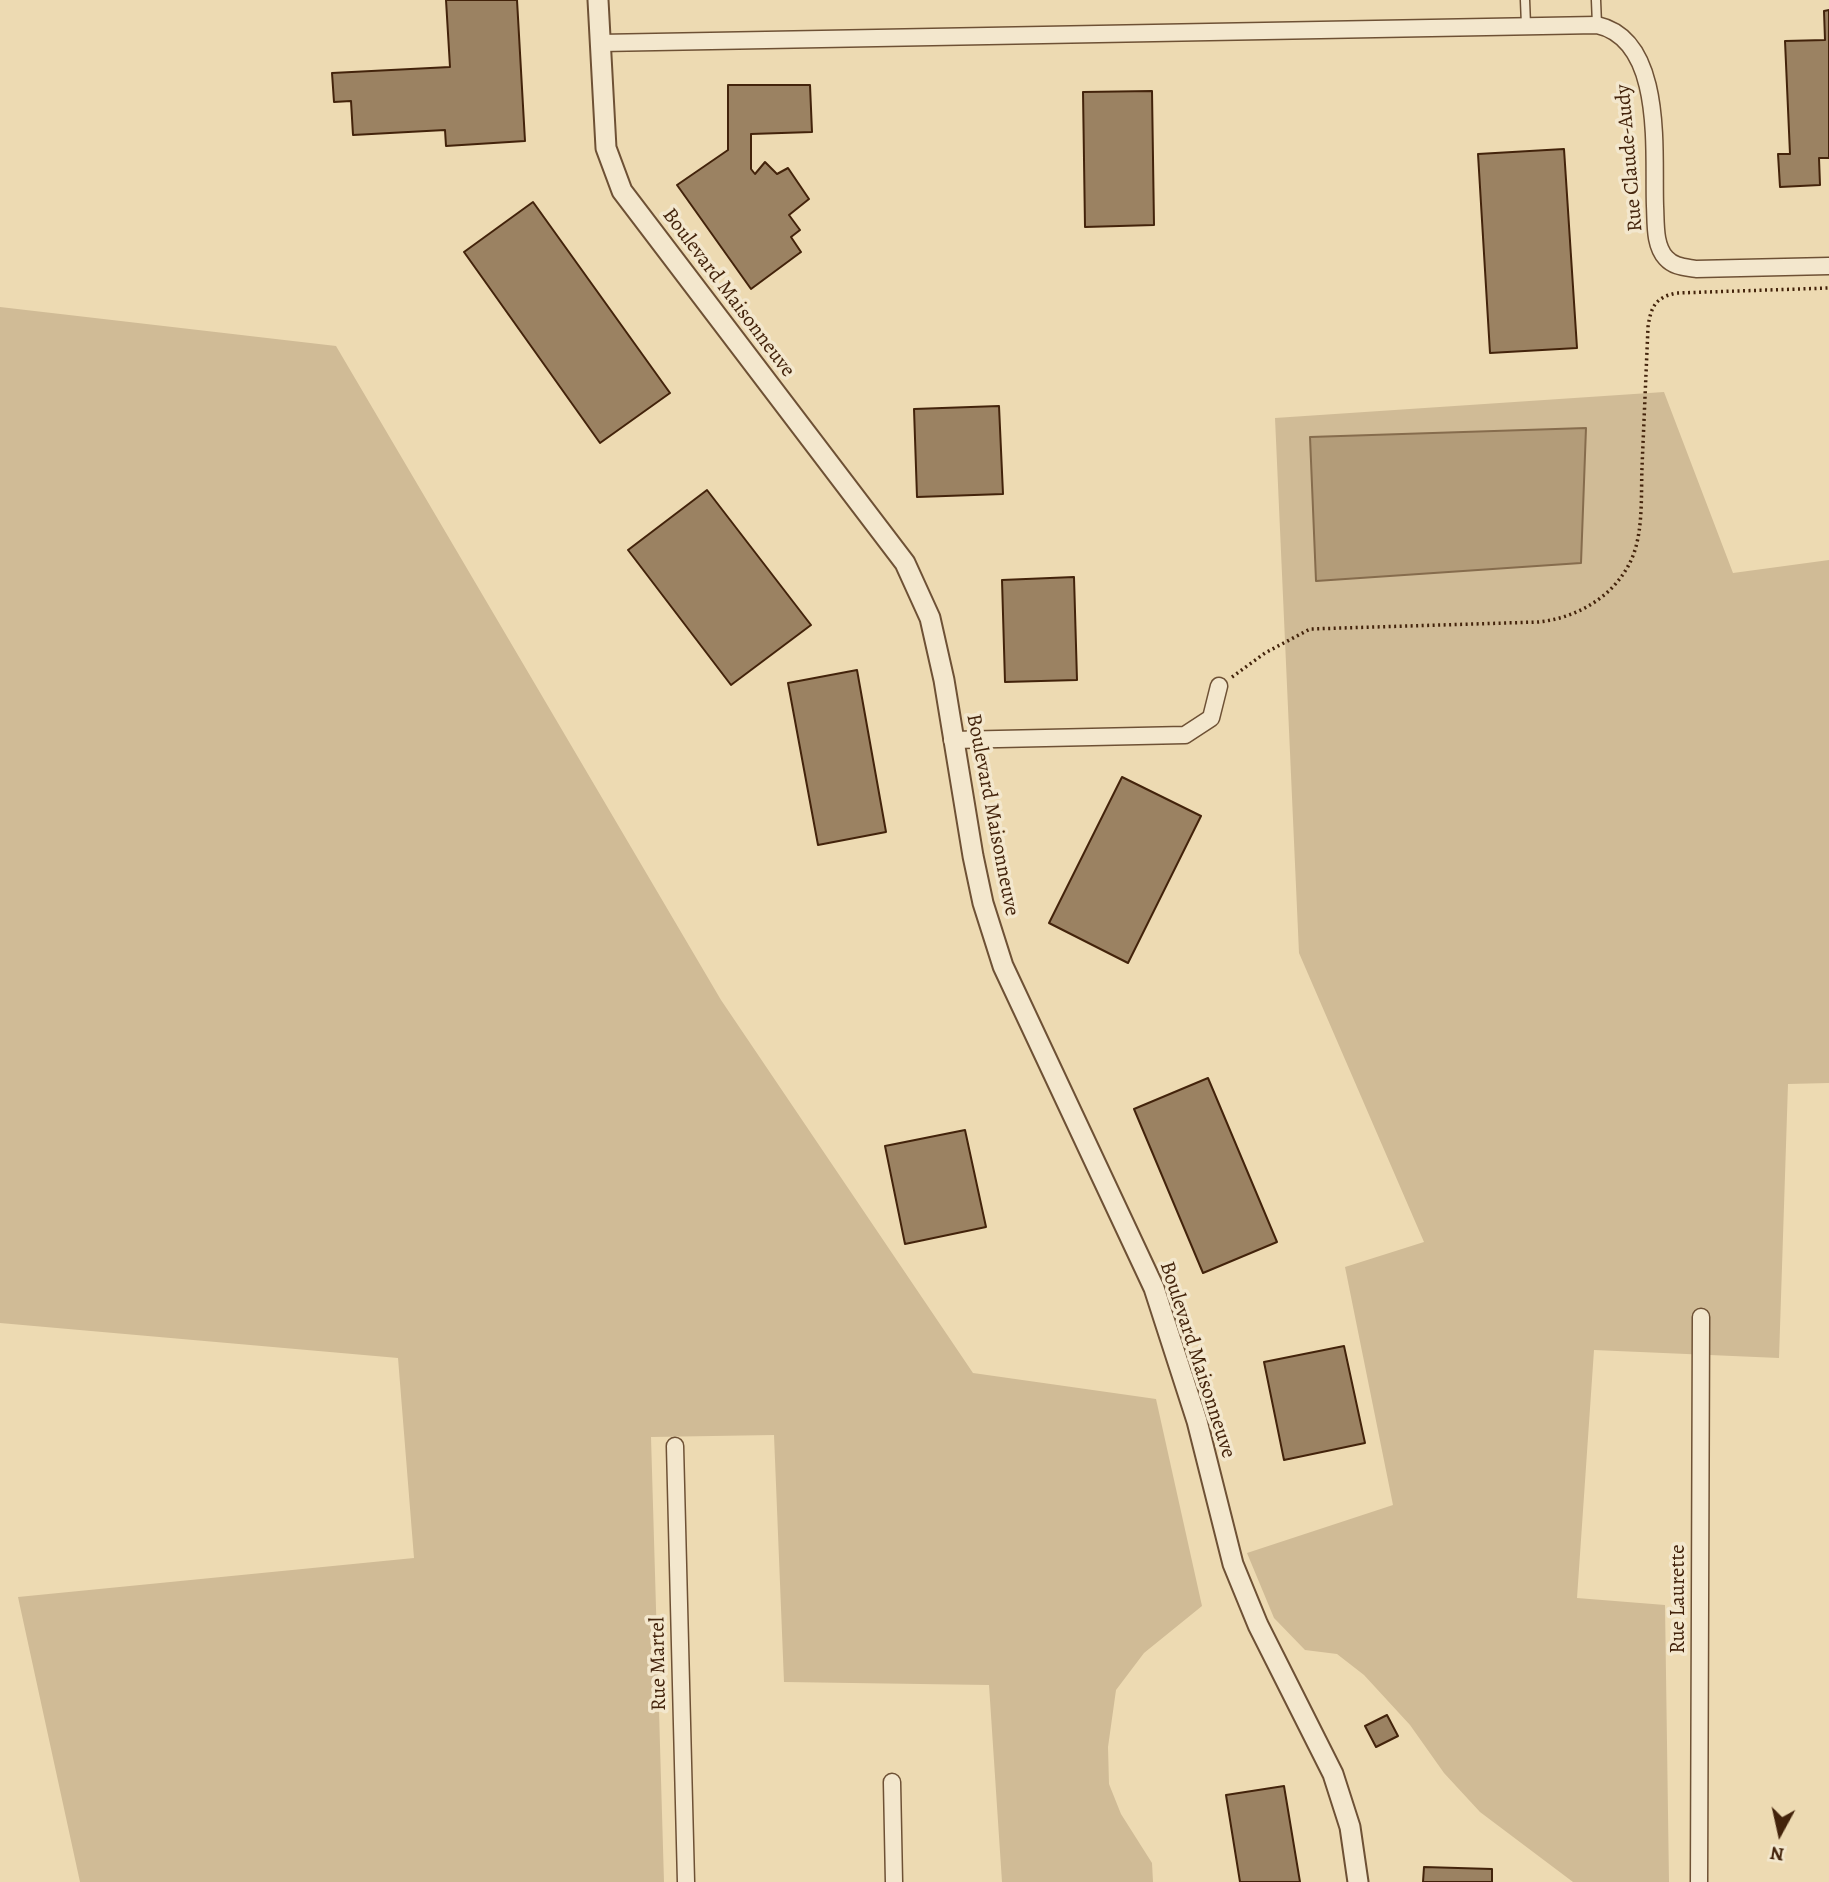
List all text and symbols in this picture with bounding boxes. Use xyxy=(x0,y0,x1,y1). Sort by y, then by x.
street label: Rue Claude-Audy xyxy=(1611,83,1649,233)
street label: Boulevard Maisonneuve xyxy=(656,204,800,382)
street label: Boulevard Maisonneuve xyxy=(960,712,1024,918)
street label: Boulevard Maisonneuve xyxy=(1153,1259,1241,1461)
street label: Rue Laurette xyxy=(1666,1544,1692,1654)
street label: Rue Martel xyxy=(646,1617,672,1711)
north arrow xyxy=(1745,1798,1815,1868)
text: N xyxy=(1768,1840,1786,1868)

